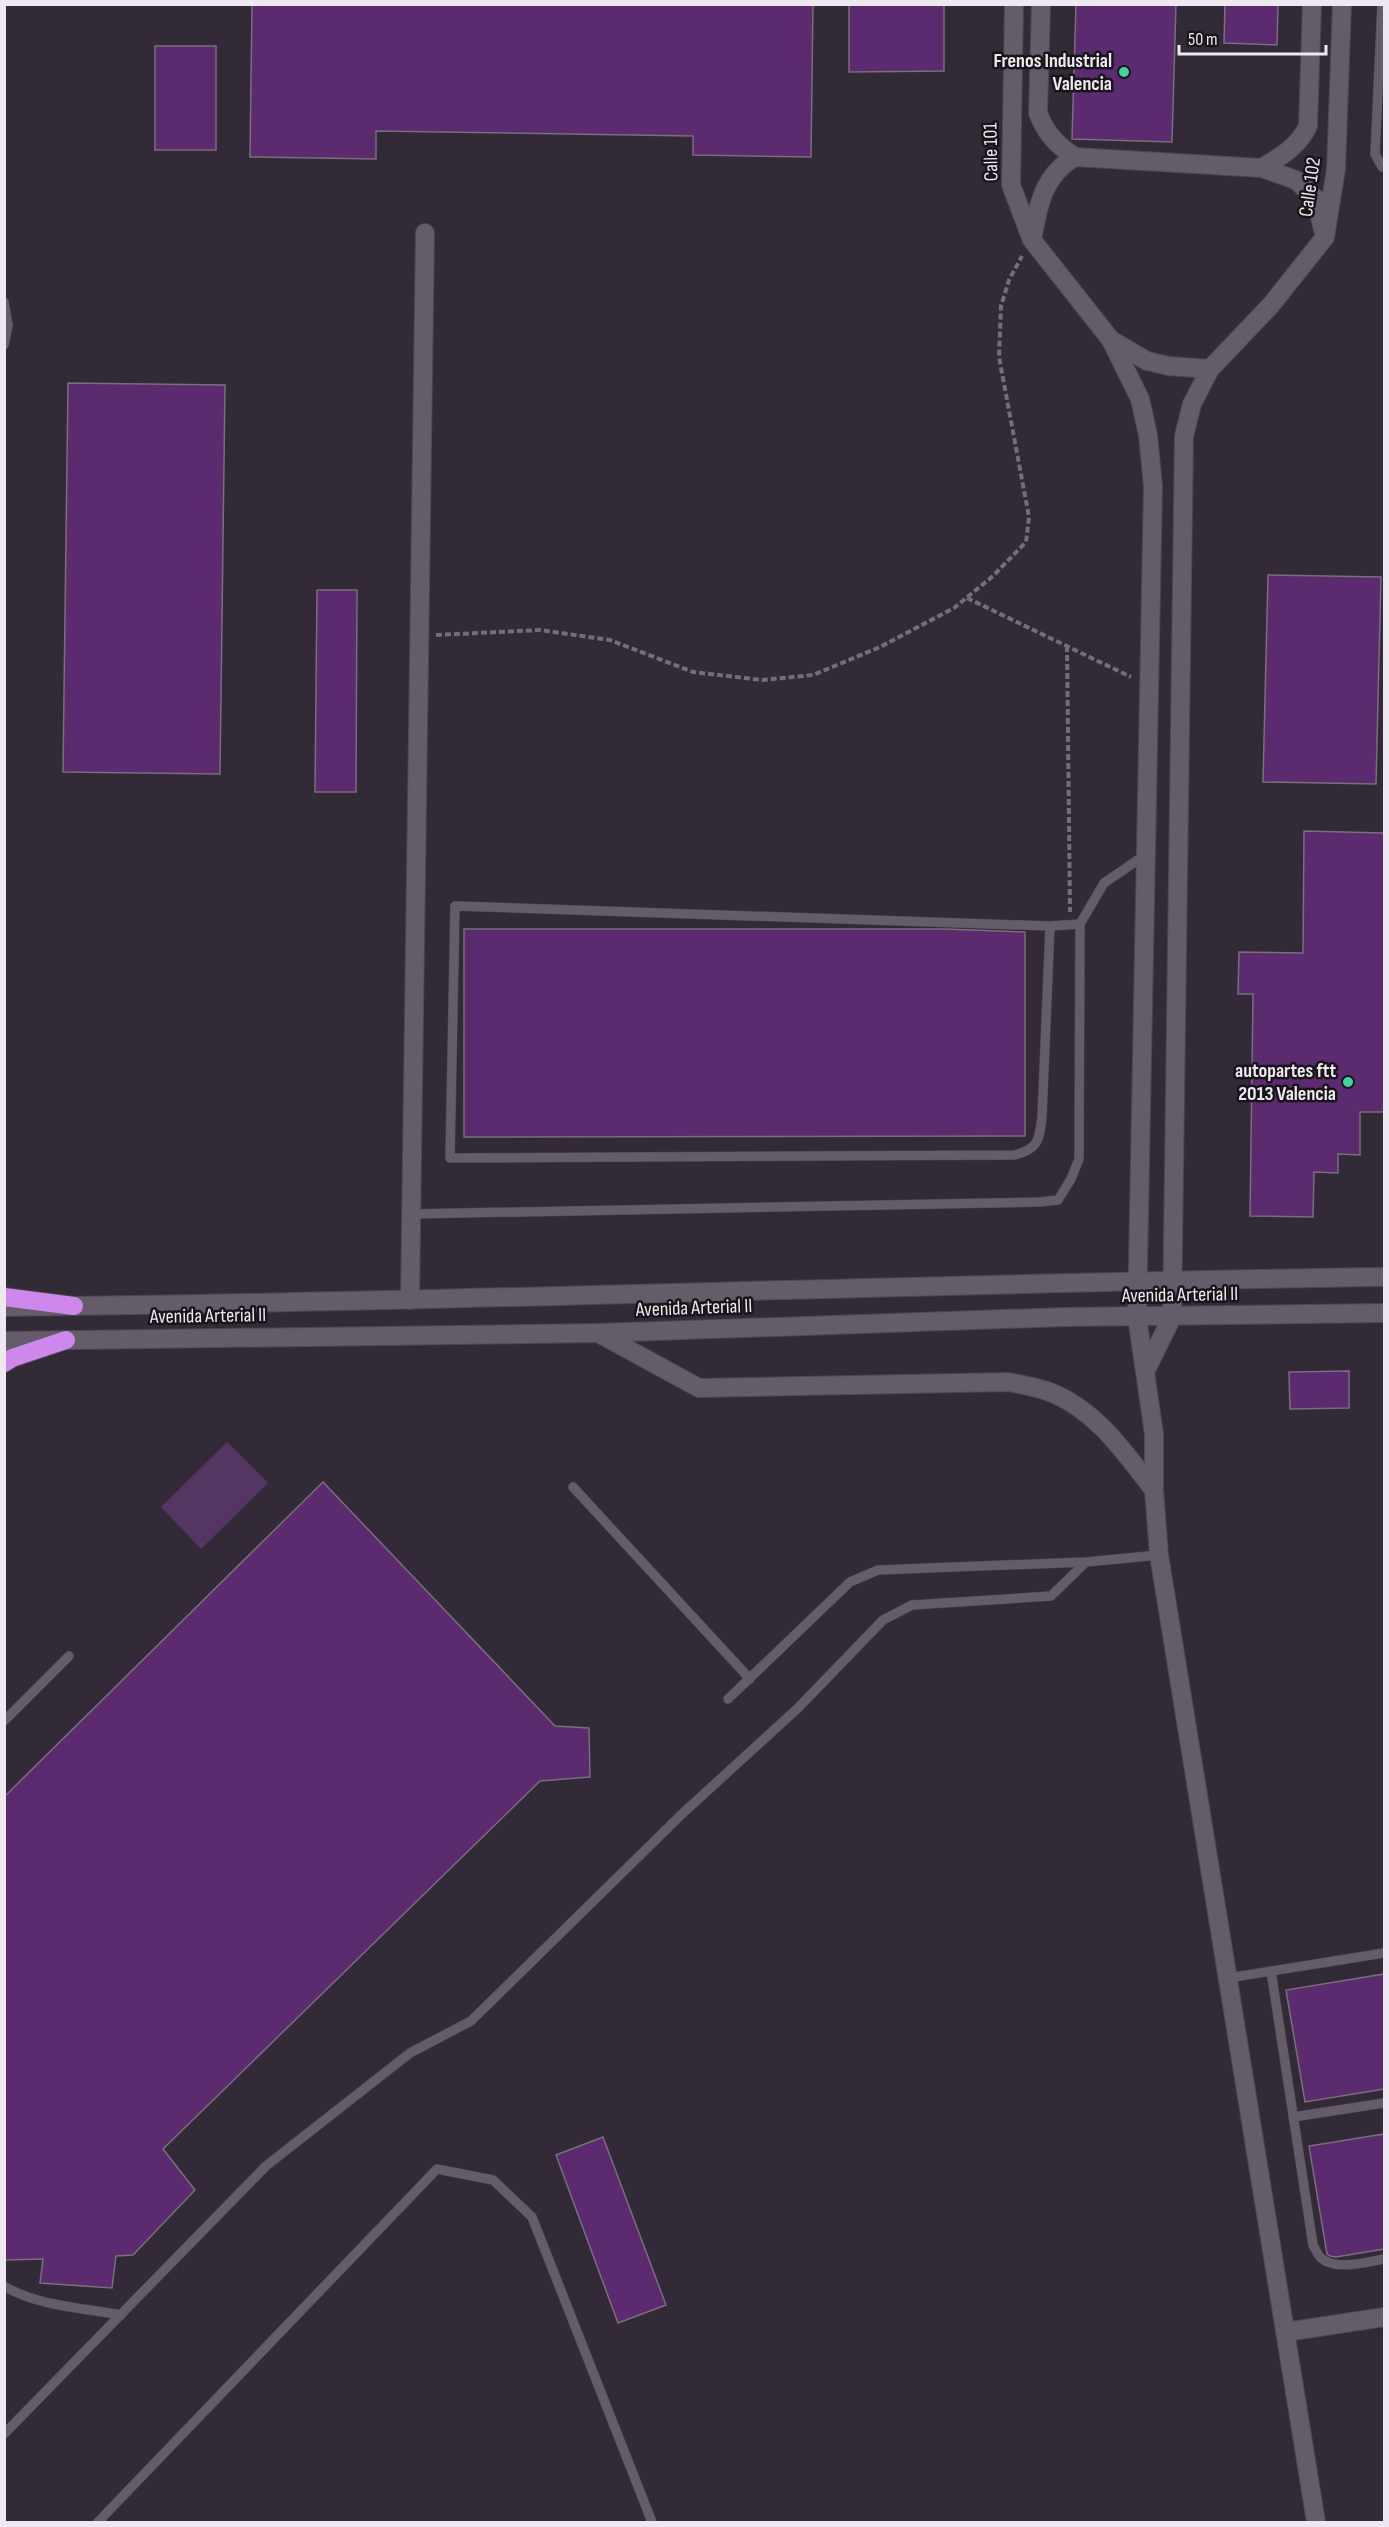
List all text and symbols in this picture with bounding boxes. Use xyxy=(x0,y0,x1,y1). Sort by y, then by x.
scale bar xyxy=(1179,18,1326,56)
text: 50 m xyxy=(1188,29,1218,50)
place label: Frenos Industrial Valencia xyxy=(993,49,1112,96)
marker: Frenos Industrial Valencia xyxy=(1117,65,1131,79)
street label: Calle 101 xyxy=(978,122,1004,182)
street label: Calle 102 xyxy=(1294,156,1326,218)
place label: autopartes ftt 2013 Valencia xyxy=(1235,1059,1336,1106)
marker: autopartes ftt 2013 Valencia xyxy=(1341,1075,1355,1089)
street label: Avenida Arterial II xyxy=(1121,1282,1238,1308)
street label: Avenida Arterial II xyxy=(634,1294,753,1322)
street label: Avenida Arterial II xyxy=(149,1303,266,1329)

